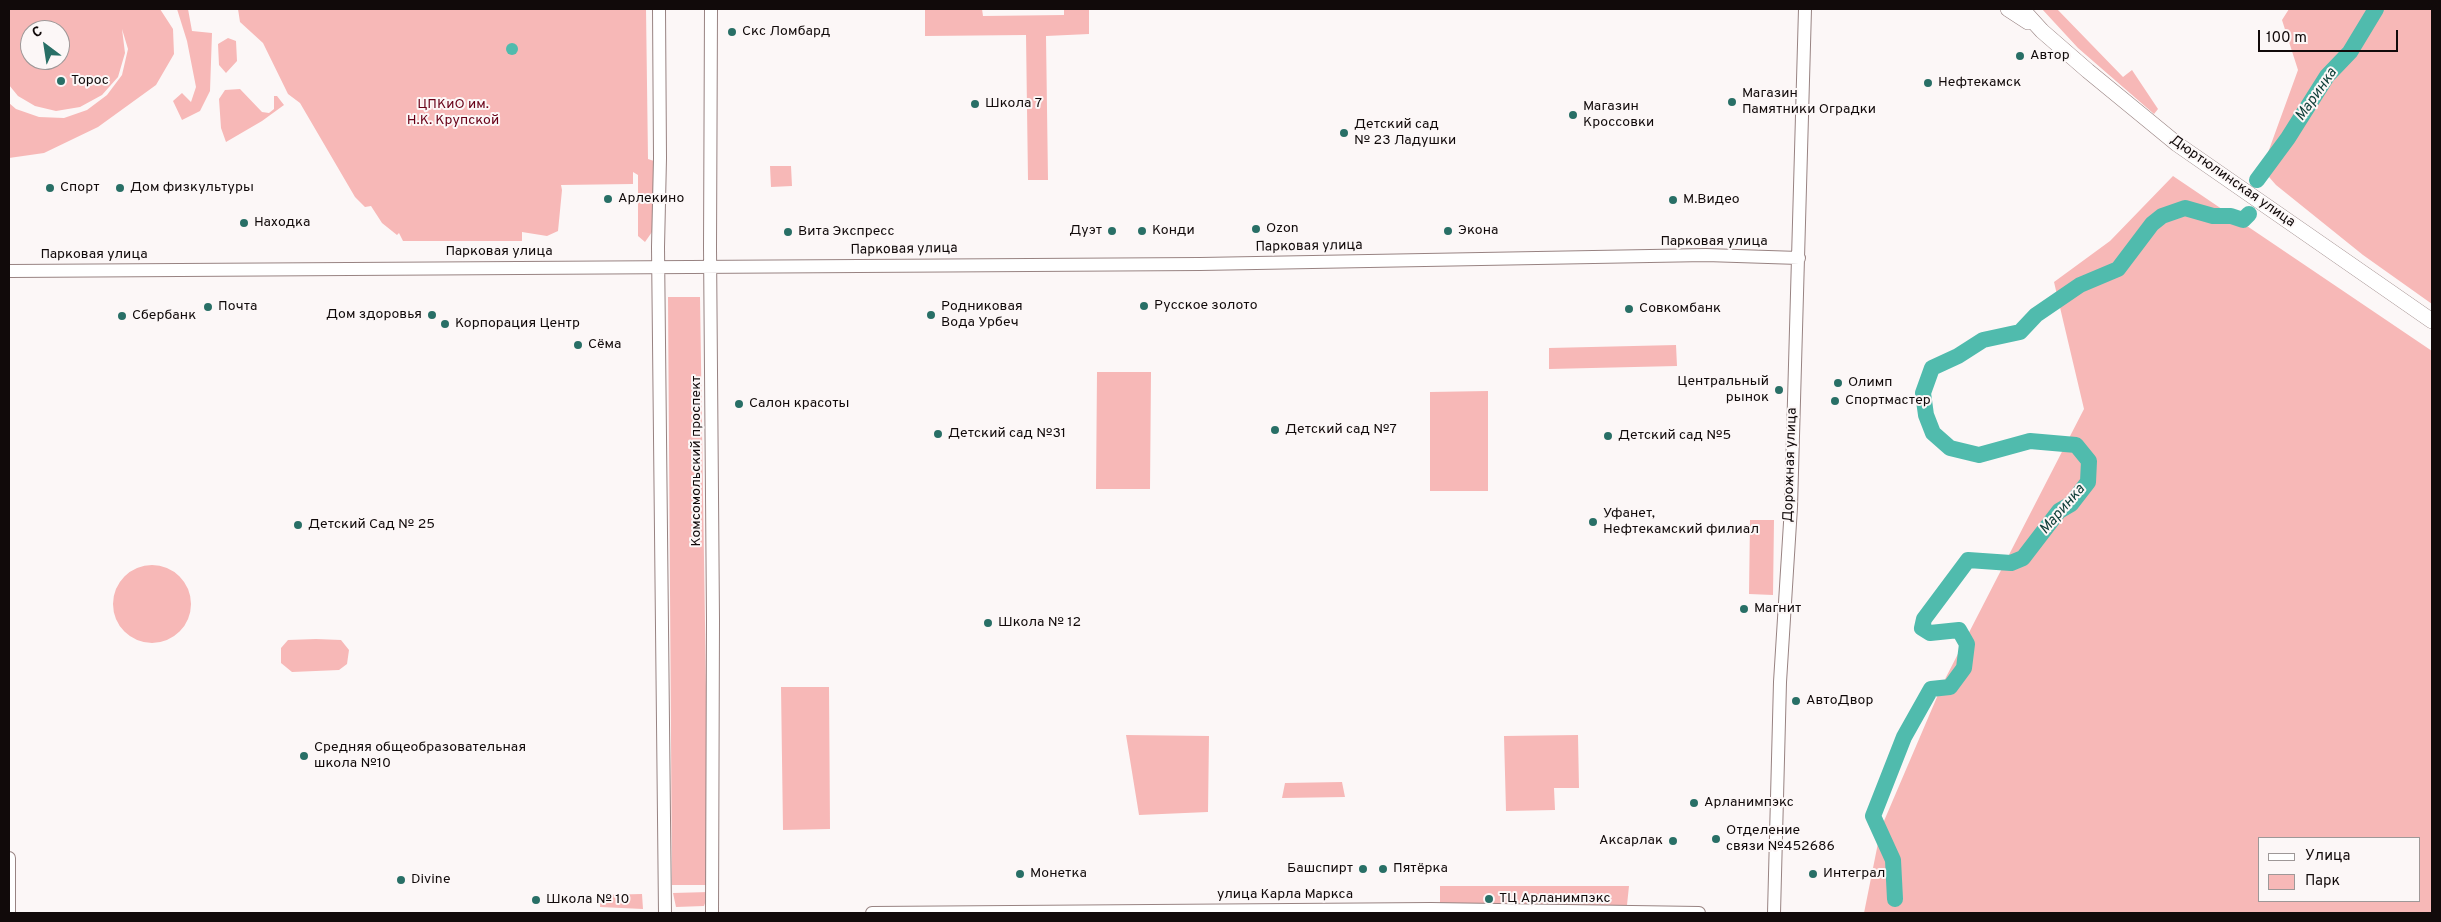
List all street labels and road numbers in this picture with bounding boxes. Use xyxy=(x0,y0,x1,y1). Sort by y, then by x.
street label: Дюртюлинская улица xyxy=(2166,132,2298,232)
street label: Парковая улица xyxy=(1660,234,1768,250)
street label: Парковая улица xyxy=(1255,238,1363,256)
street label: Парковая улица xyxy=(850,241,958,259)
street label: Парковая улица xyxy=(445,244,553,260)
street label: Парковая улица xyxy=(40,247,148,263)
street label: Комсомольский проспект xyxy=(689,376,705,546)
street label: Дорожная улица xyxy=(1781,407,1801,523)
street label: улица Карла Маркса xyxy=(1217,887,1353,903)

